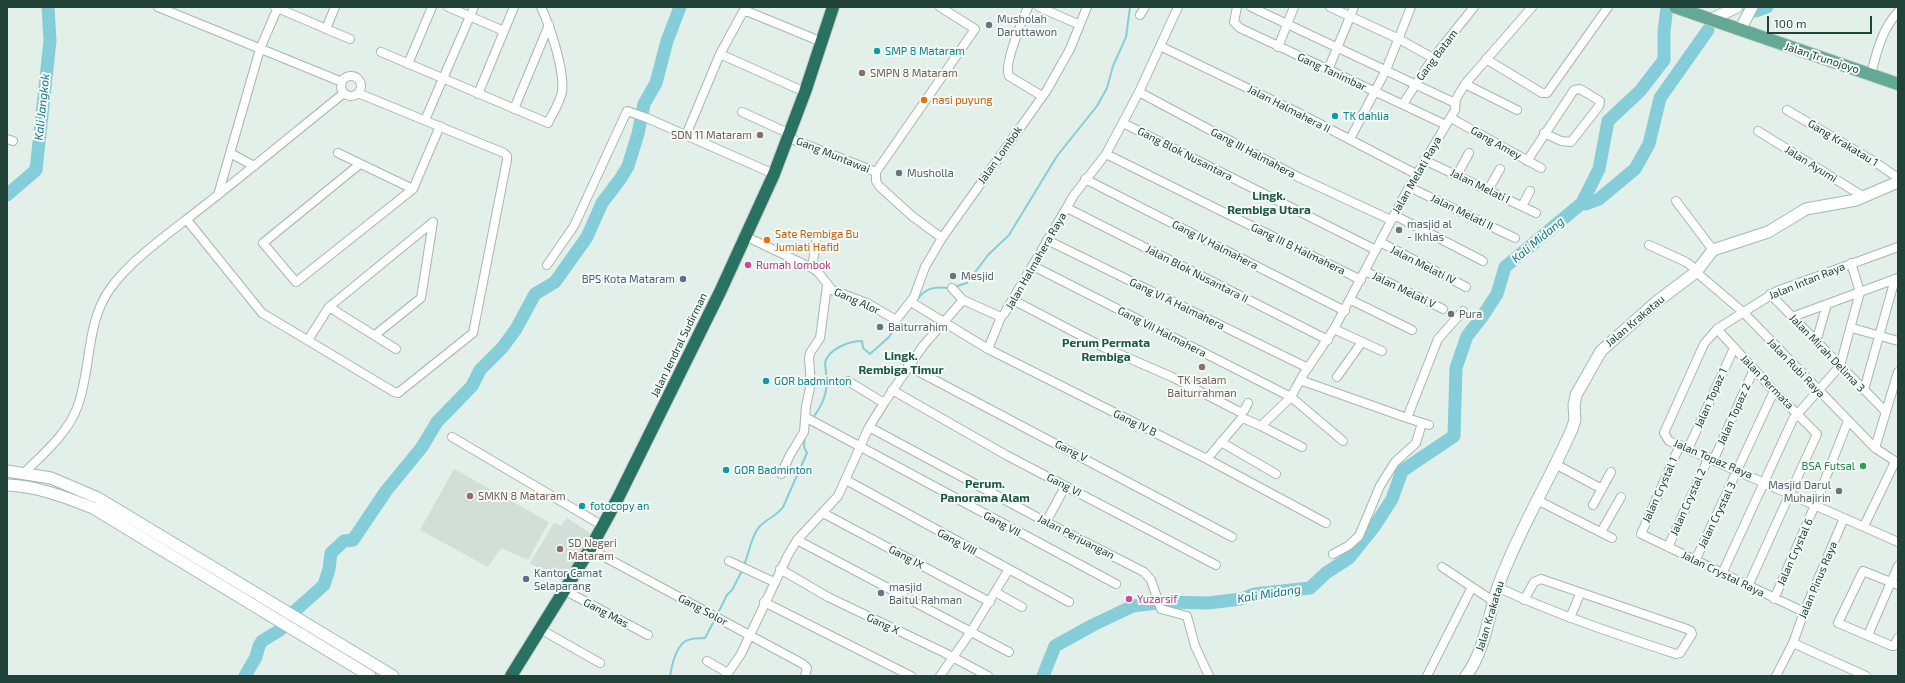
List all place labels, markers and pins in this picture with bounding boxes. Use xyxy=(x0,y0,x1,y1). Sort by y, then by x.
place label: Musholah Daruttawon xyxy=(997,12,1057,38)
marker: Musholah Daruttawon xyxy=(984,20,994,30)
place label: SMP 8 Mataram xyxy=(885,44,965,58)
marker: SMP 8 Mataram xyxy=(872,46,882,56)
place label: SMPN 8 Mataram xyxy=(870,66,958,80)
marker: SMPN 8 Mataram xyxy=(857,68,867,78)
place label: nasi puyung xyxy=(932,93,992,107)
marker: nasi puyung xyxy=(919,95,929,105)
place label: TK dahlia xyxy=(1343,109,1389,123)
marker: TK dahlia xyxy=(1330,111,1340,121)
place label: SDN 11 Mataram xyxy=(671,128,752,142)
marker: SDN 11 Mataram xyxy=(755,130,765,140)
place label: Musholla xyxy=(907,166,954,180)
marker: Musholla xyxy=(894,168,904,178)
place label: masjid al - Ikhlas xyxy=(1407,217,1452,243)
marker: masjid al - Ikhlas xyxy=(1394,225,1404,235)
place label: Sate Rembiga Bu Jumiati Hafid xyxy=(775,227,859,253)
marker: Sate Rembiga Bu Jumiati Hafid xyxy=(762,235,772,245)
place label: Rumah lombok xyxy=(756,258,831,272)
marker: Rumah lombok xyxy=(743,260,753,270)
place label: Mesjid xyxy=(961,269,994,283)
marker: Mesjid xyxy=(948,271,958,281)
place label: BPS Kota Mataram xyxy=(582,272,675,286)
marker: BPS Kota Mataram xyxy=(678,274,688,284)
place label: Pura xyxy=(1459,307,1482,321)
marker: Pura xyxy=(1446,309,1456,319)
place label: Baiturrahim xyxy=(888,320,948,334)
marker: Baiturrahim xyxy=(875,322,885,332)
marker: TK Isalam Baiturrahman xyxy=(1197,362,1207,372)
place label: TK Isalam Baiturrahman xyxy=(1167,373,1237,399)
place label: GOR badminton xyxy=(774,374,852,388)
marker: GOR badminton xyxy=(761,376,771,386)
place label: BSA Futsal xyxy=(1802,459,1855,473)
marker: BSA Futsal xyxy=(1858,461,1868,471)
place label: GOR Badminton xyxy=(734,463,812,477)
marker: GOR Badminton xyxy=(721,465,731,475)
place label: Masjid Darul Muhajirin xyxy=(1768,478,1831,504)
marker: Masjid Darul Muhajirin xyxy=(1834,486,1844,496)
place label: SMKN 8 Mataram xyxy=(478,489,566,503)
marker: SMKN 8 Mataram xyxy=(465,491,475,501)
place label: fotocopy an xyxy=(590,499,649,513)
marker: fotocopy an xyxy=(577,501,587,511)
place label: SD Negeri Mataram xyxy=(568,536,617,562)
marker: SD Negeri Mataram xyxy=(555,544,565,554)
place label: Kantor Camat Selaparang xyxy=(534,566,602,592)
marker: Kantor Camat Selaparang xyxy=(521,574,531,584)
place label: masjid Baitul Rahman xyxy=(889,580,962,606)
marker: masjid Baitul Rahman xyxy=(876,588,886,598)
place label: Yuzarsif xyxy=(1137,592,1177,606)
marker: Yuzarsif xyxy=(1124,594,1134,604)

